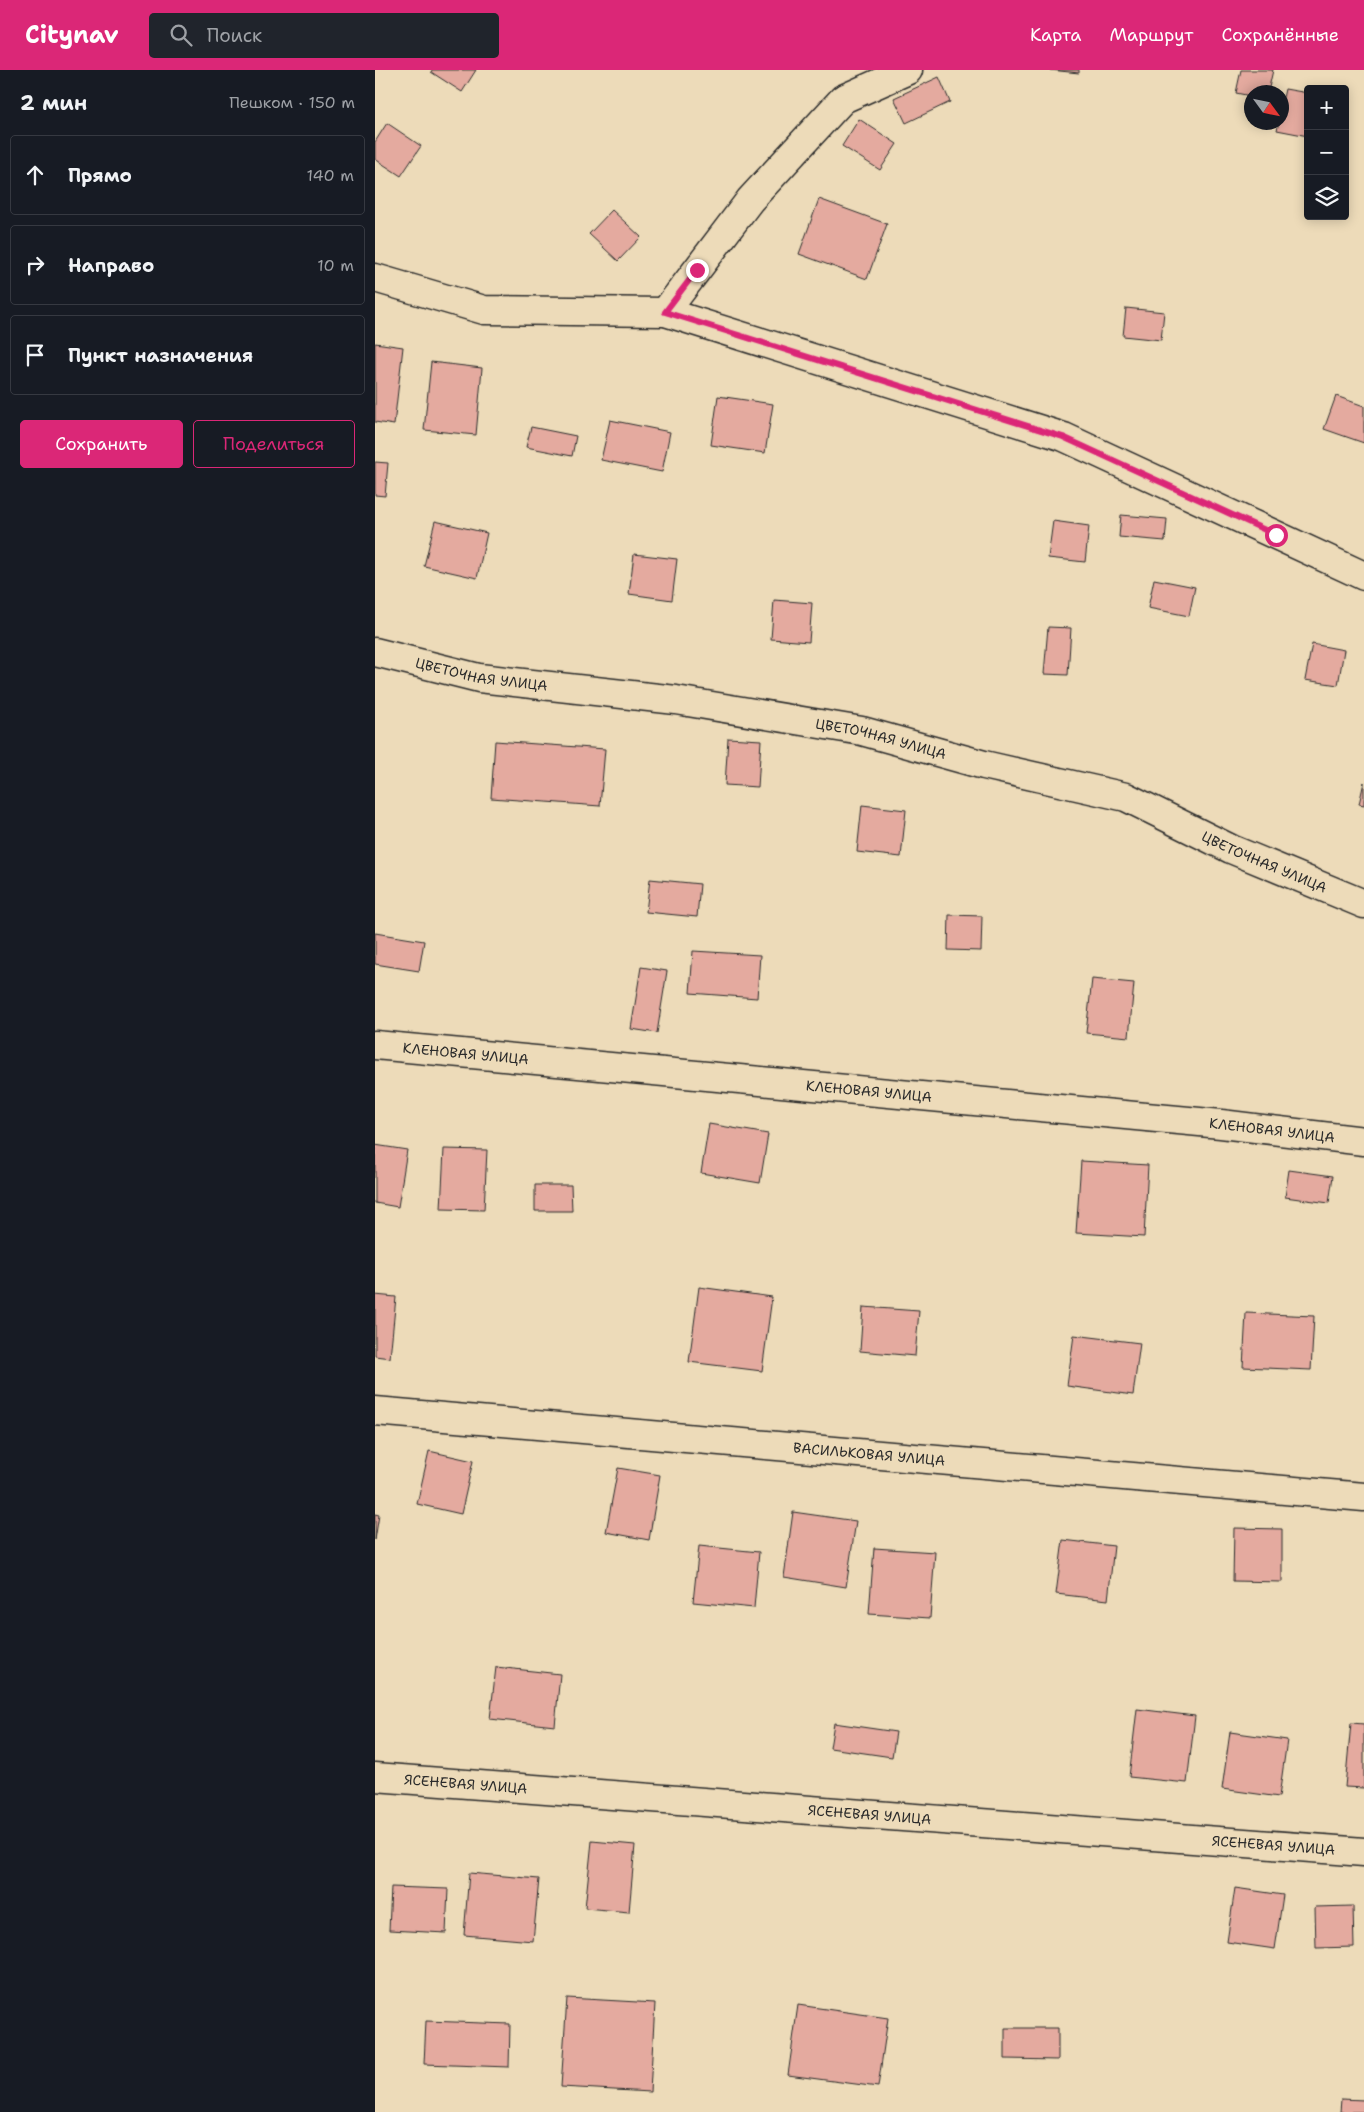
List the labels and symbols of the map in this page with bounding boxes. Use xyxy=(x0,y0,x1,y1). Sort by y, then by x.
north arrow xyxy=(1244,85,1289,130)
route end xyxy=(686,259,709,282)
route start xyxy=(1265,524,1288,547)
street label: ЦВЕТОЧНАЯ УЛИЦА xyxy=(413,653,549,695)
street label: ЦВЕТОЧНАЯ УЛИЦА xyxy=(814,714,948,763)
street label: ЦВЕТОЧНАЯ УЛИЦА xyxy=(1199,827,1329,897)
street label: КЛЕНОВАЯ УЛИЦА xyxy=(402,1039,529,1068)
street label: КЛЕНОВАЯ УЛИЦА xyxy=(805,1076,933,1106)
street label: КЛЕНОВАЯ УЛИЦА xyxy=(1208,1114,1336,1146)
street label: ВАСИЛЬКОВАЯ УЛИЦА xyxy=(792,1438,946,1470)
street label: ЯСЕНЕВАЯ УЛИЦА xyxy=(403,1770,528,1798)
street label: ЯСЕНЕВАЯ УЛИЦА xyxy=(807,1801,932,1828)
street label: ЯСЕНЕВАЯ УЛИЦА xyxy=(1211,1831,1336,1859)

